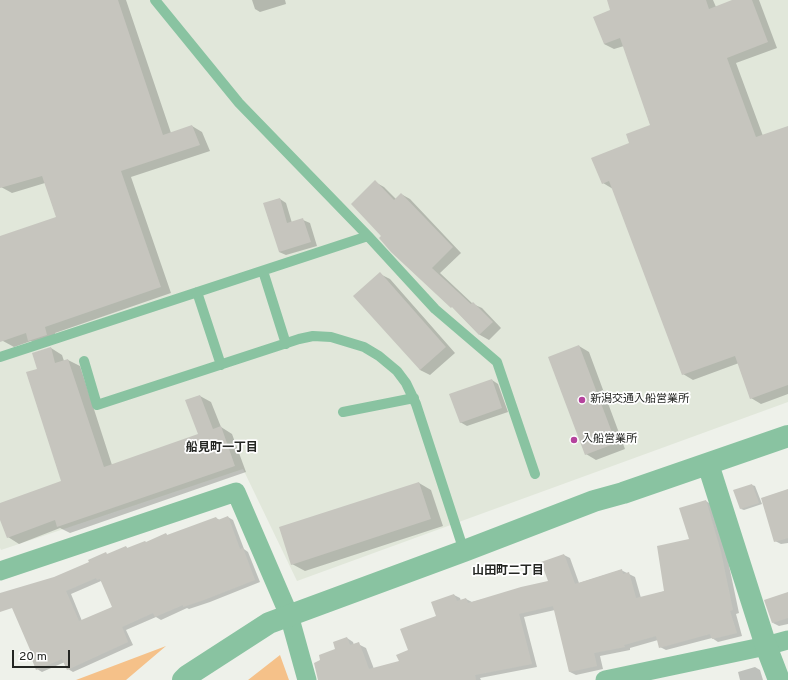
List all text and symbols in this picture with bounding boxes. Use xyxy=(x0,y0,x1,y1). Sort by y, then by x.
place label: 新潟交通入船営業所 xyxy=(590,393,689,407)
marker: 新潟交通入船営業所 xyxy=(577,395,587,405)
place label: 入船営業所 xyxy=(582,433,637,447)
marker: 入船営業所 xyxy=(569,435,579,445)
district label: 船見町一丁目 xyxy=(186,442,258,456)
district label: 山田町二丁目 xyxy=(472,565,544,579)
scale bar xyxy=(14,642,72,668)
text: 20 m xyxy=(19,649,47,665)

